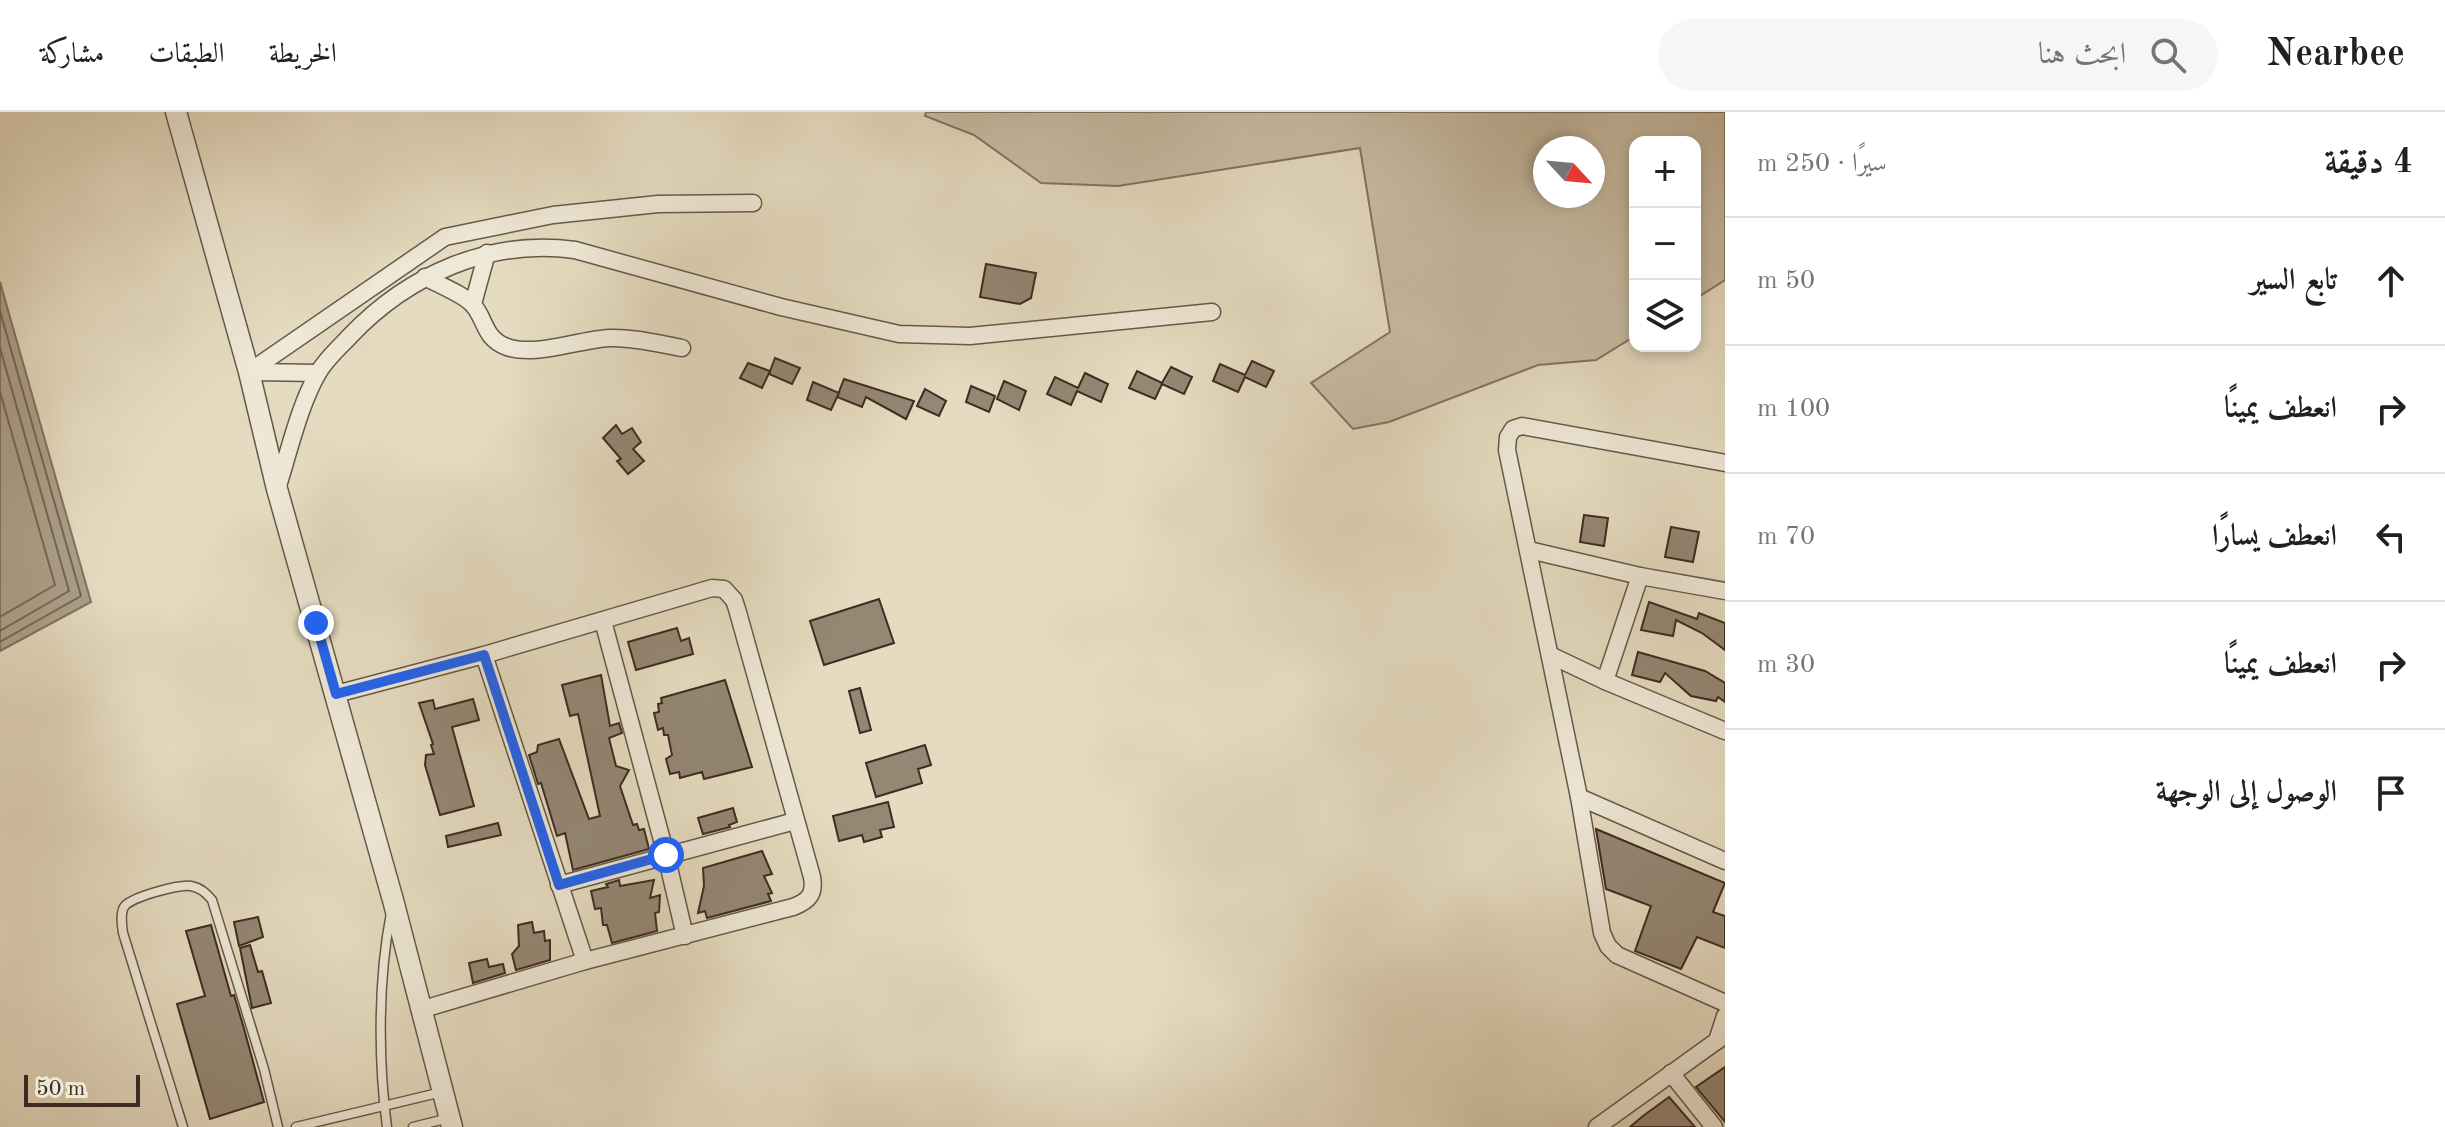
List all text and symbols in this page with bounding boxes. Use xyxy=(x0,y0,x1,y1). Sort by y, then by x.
search box xyxy=(1658,19,2218,91)
icon: search xyxy=(2146,33,2190,77)
text: Nearbee xyxy=(2266,36,2405,74)
text: ابحث هنا xyxy=(2038,40,2126,70)
text: مشاركة xyxy=(40,41,104,69)
text: الطبقات xyxy=(148,41,225,69)
text: الخريطة xyxy=(269,41,337,69)
north arrow xyxy=(1533,136,1605,208)
map controls xyxy=(1629,136,1701,352)
button: + xyxy=(1629,136,1701,208)
text: 4 دقيقة xyxy=(2324,146,2413,180)
text: سيرًا · 250 m xyxy=(1757,151,1887,177)
button: − xyxy=(1629,208,1701,280)
icon: ahead xyxy=(2369,259,2413,303)
text: تابع السير xyxy=(2250,266,2337,296)
text: 50 m xyxy=(1757,268,1815,294)
button: layers xyxy=(1629,280,1701,352)
icon: right xyxy=(2369,387,2413,431)
text: انعطف يمينًا xyxy=(2224,394,2337,424)
text: 100 m xyxy=(1757,396,1830,422)
icon: left xyxy=(2369,515,2413,559)
text: انعطف يسارًا xyxy=(2212,522,2337,552)
text: 70 m xyxy=(1757,524,1815,550)
route end xyxy=(298,605,334,641)
icon: right xyxy=(2369,643,2413,687)
text: انعطف يمينًا xyxy=(2224,650,2337,680)
text: 30 m xyxy=(1757,652,1815,678)
icon: arrive xyxy=(2369,771,2413,815)
text: الوصول إلى الوجهة xyxy=(2156,778,2337,808)
route start xyxy=(648,837,684,873)
scale bar xyxy=(24,1071,140,1107)
text: 50 m xyxy=(36,1078,85,1100)

